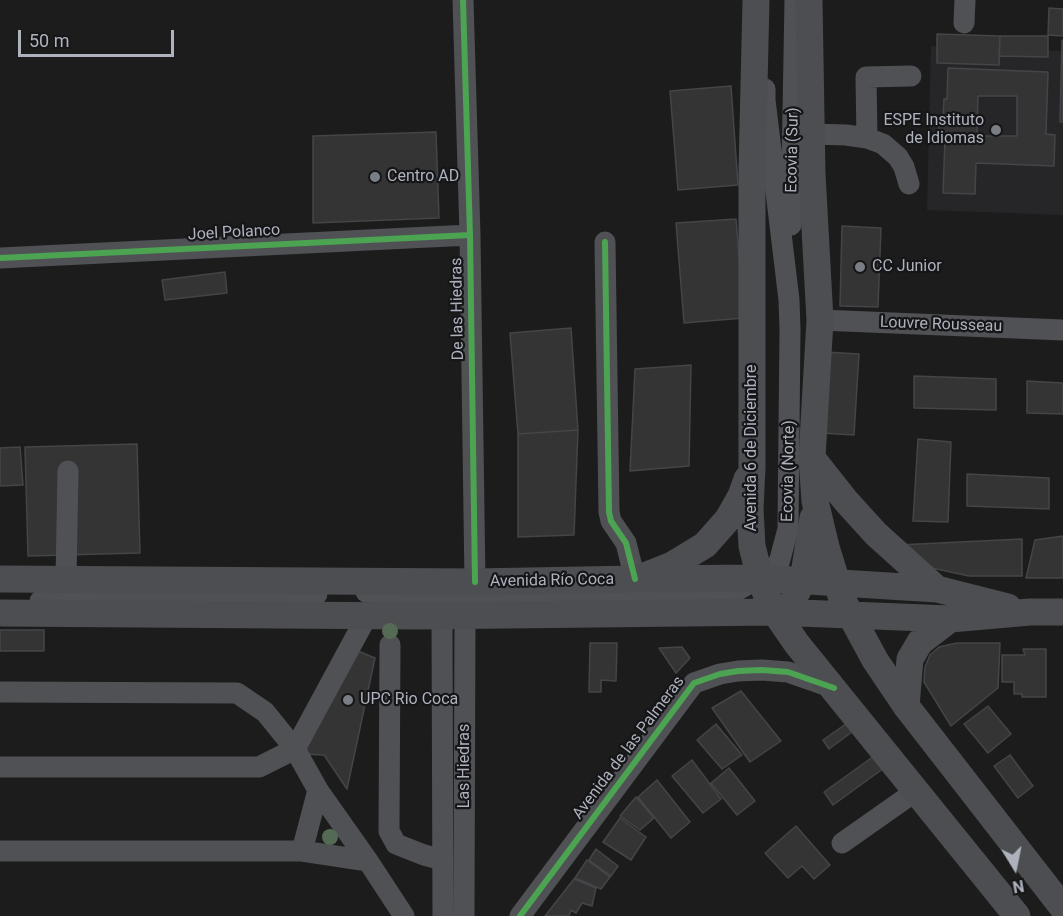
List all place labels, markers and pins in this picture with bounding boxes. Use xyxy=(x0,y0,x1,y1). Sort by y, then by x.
place label: ESPE Instituto de Idiomas xyxy=(883,111,984,149)
marker: ESPE Instituto de Idiomas xyxy=(989,123,1003,137)
place label: Centro AD xyxy=(387,167,459,187)
marker: Centro AD xyxy=(368,170,382,184)
place label: CC Junior xyxy=(872,257,942,277)
marker: CC Junior xyxy=(853,260,867,274)
place label: UPC Rio Coca xyxy=(360,690,458,710)
marker: UPC Rio Coca xyxy=(341,693,355,707)

